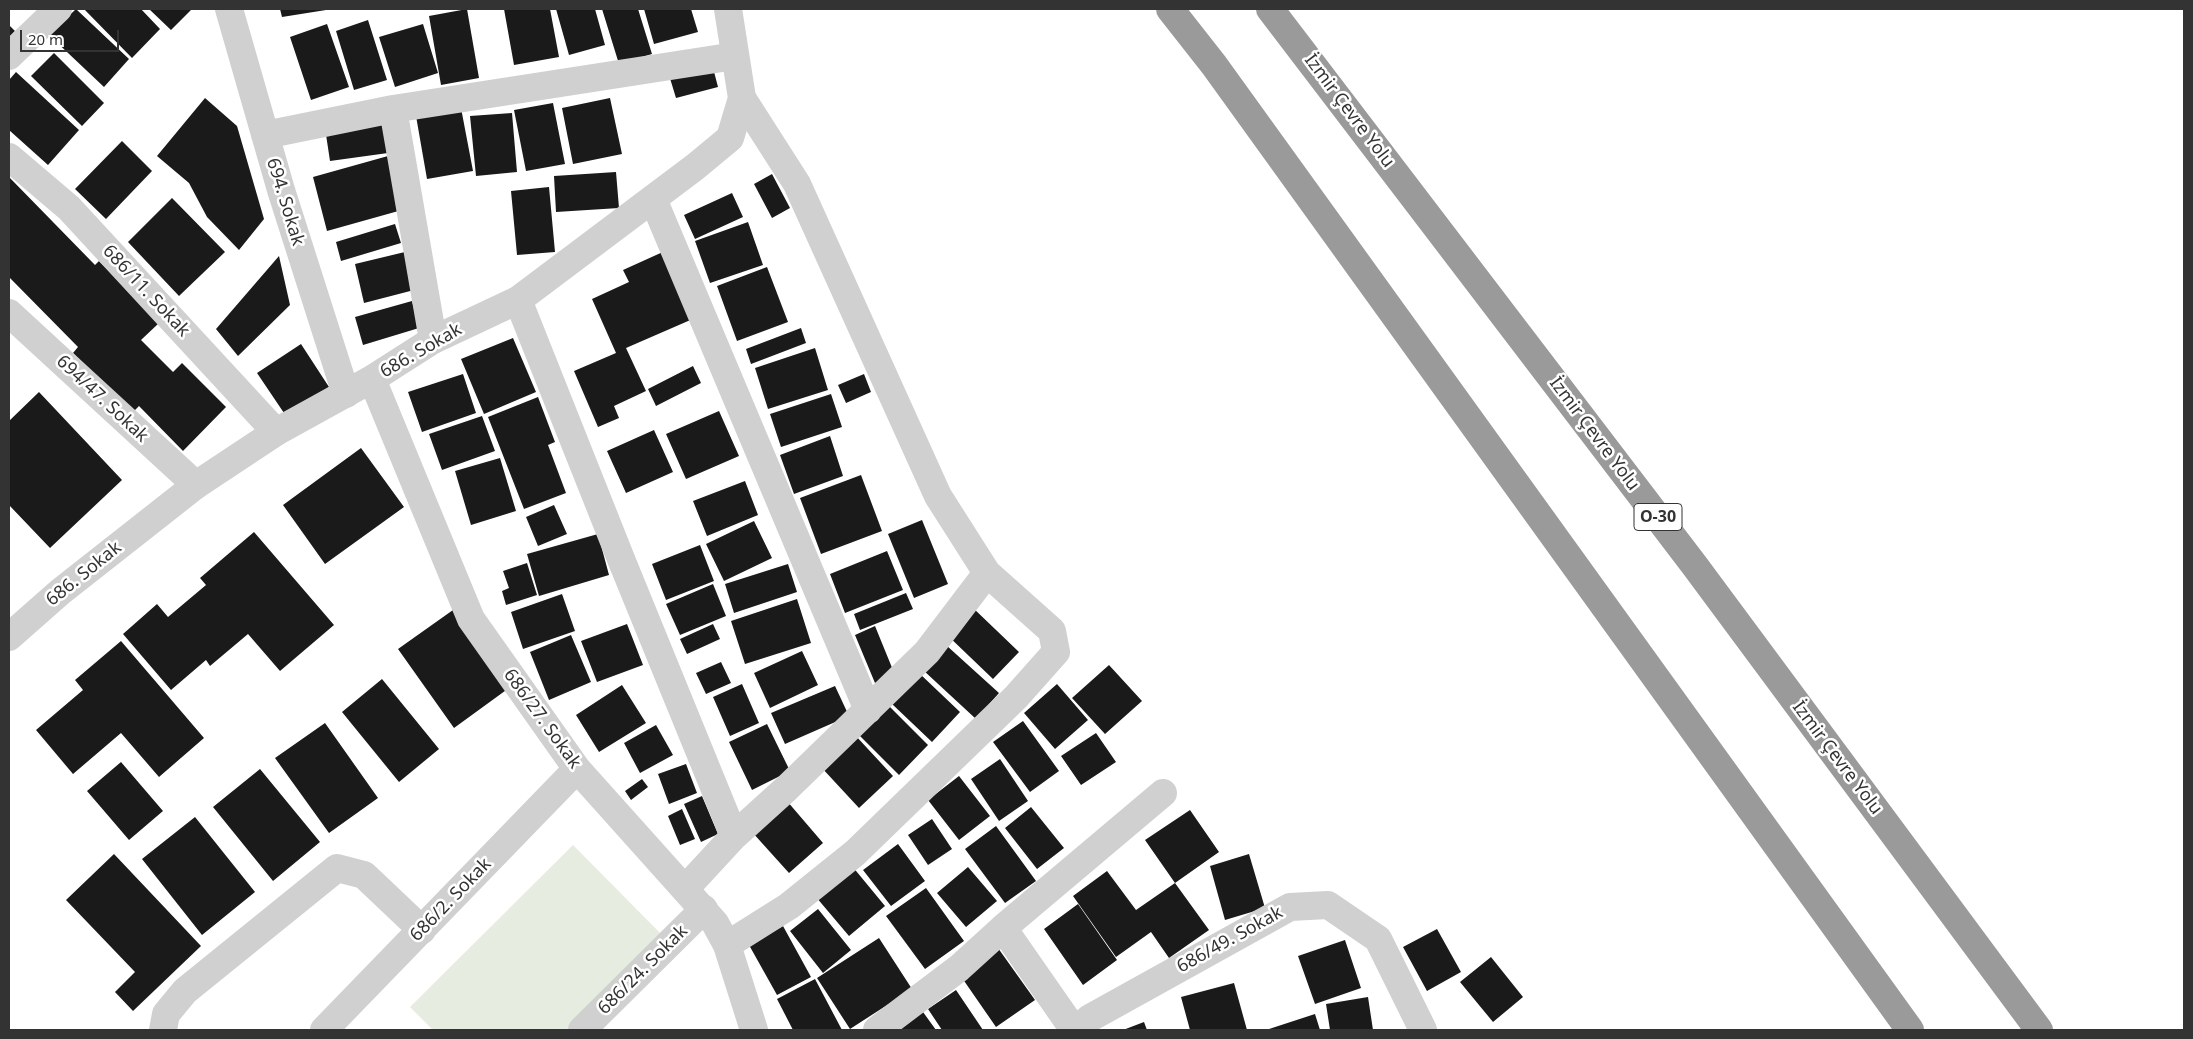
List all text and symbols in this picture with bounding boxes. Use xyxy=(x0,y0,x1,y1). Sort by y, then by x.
scale bar xyxy=(22,20,121,52)
text: 20 m xyxy=(28,29,63,49)
street label: İzmir Çevre Yolu xyxy=(1299,50,1399,172)
street label: 694. Sokak xyxy=(261,156,309,248)
street label: 686/11. Sokak xyxy=(98,241,194,341)
street label: 686. Sokak xyxy=(376,319,466,383)
street label: 694/47. Sokak xyxy=(52,351,152,447)
street label: İzmir Çevre Yolu xyxy=(1544,373,1644,495)
road number: O-30 xyxy=(1634,504,1682,530)
street label: 686. Sokak xyxy=(42,537,126,611)
street label: 686/27. Sokak xyxy=(499,665,585,773)
street label: İzmir Çevre Yolu xyxy=(1787,697,1887,819)
street label: 686/2. Sokak xyxy=(406,854,496,946)
street label: 686/49. Sokak xyxy=(1173,902,1287,978)
street label: 686/24. Sokak xyxy=(594,921,692,1019)

